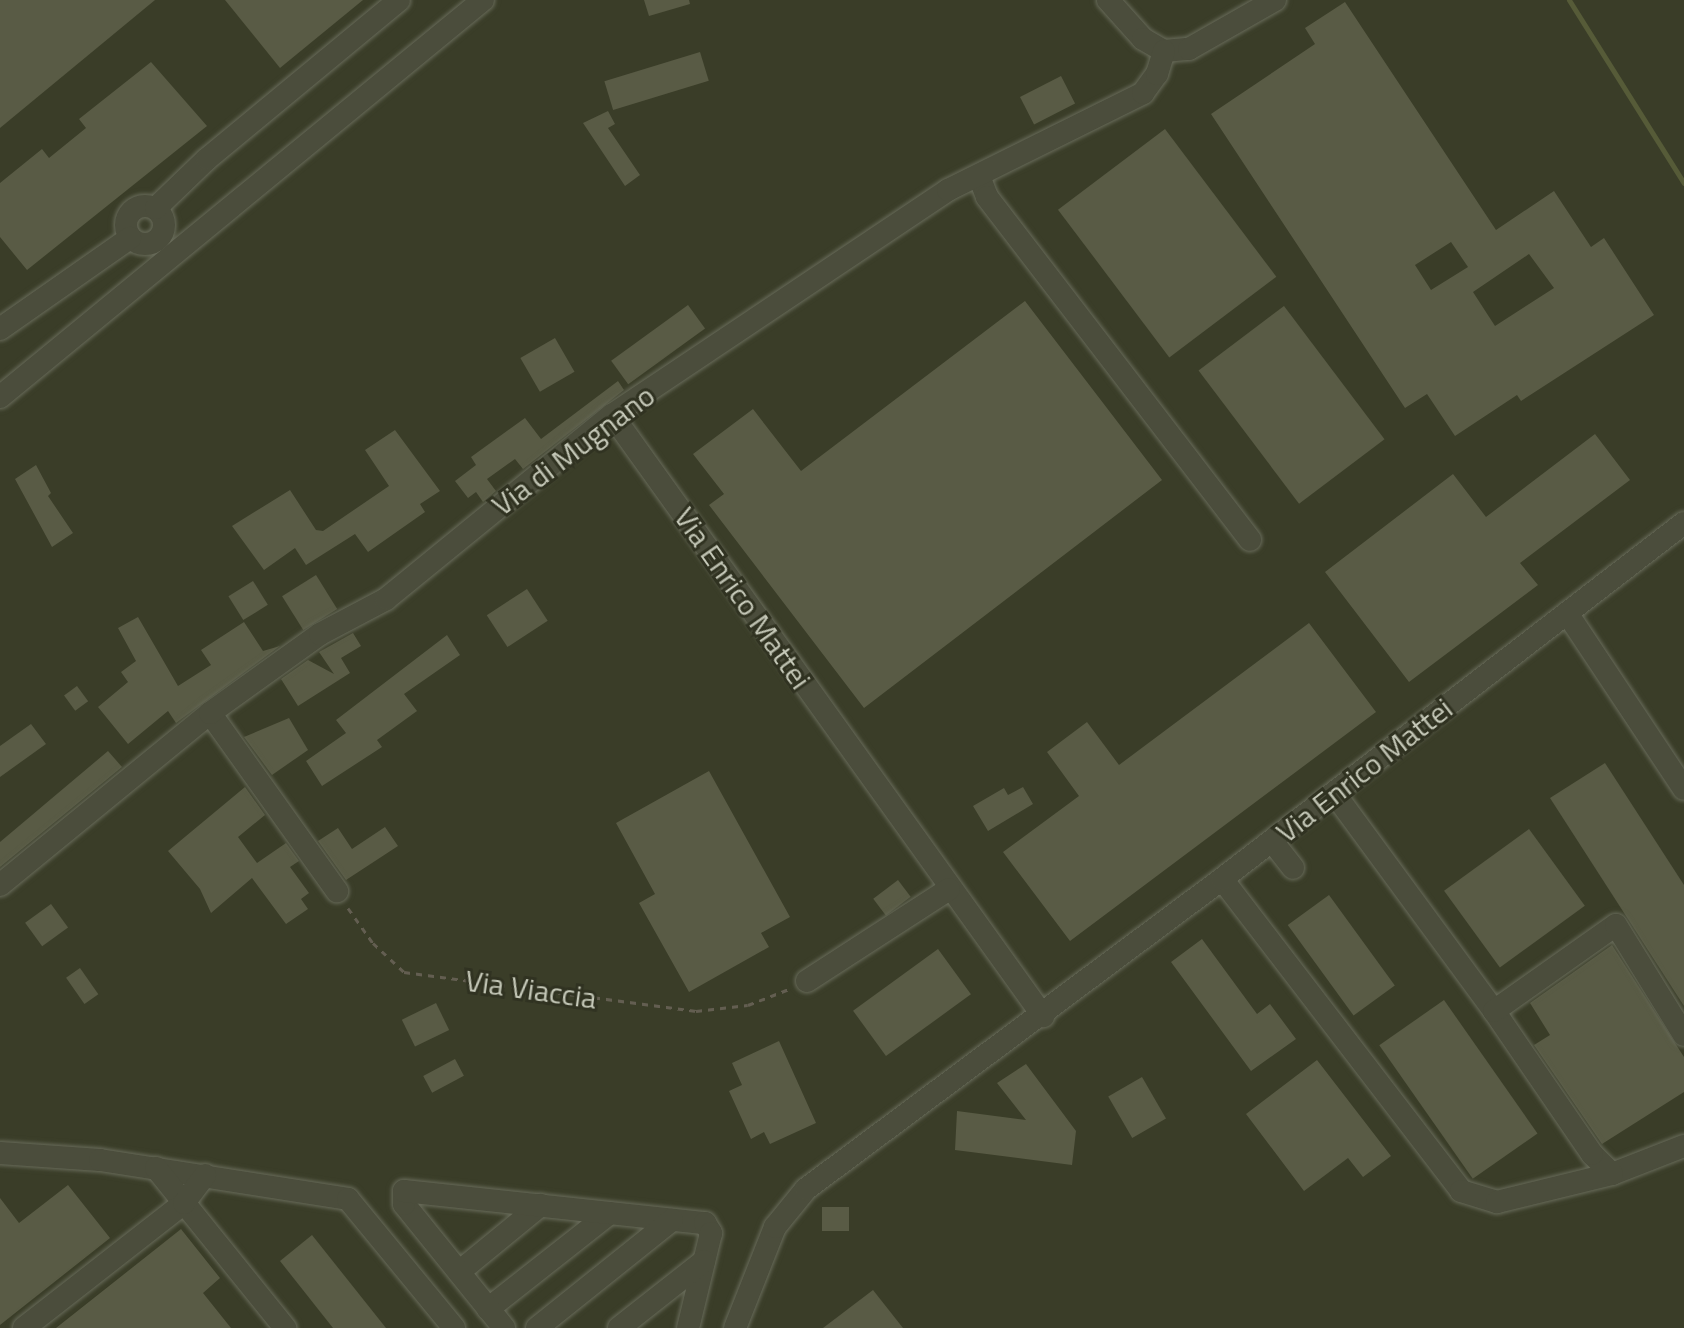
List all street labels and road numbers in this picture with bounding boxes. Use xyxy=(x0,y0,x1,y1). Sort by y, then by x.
street label: Via di Mugnano xyxy=(485,377,661,523)
street label: Via Enrico Mattei xyxy=(667,500,819,696)
street label: Via Enrico Mattei xyxy=(1269,690,1459,850)
street label: Via Viaccia xyxy=(463,962,599,1016)

